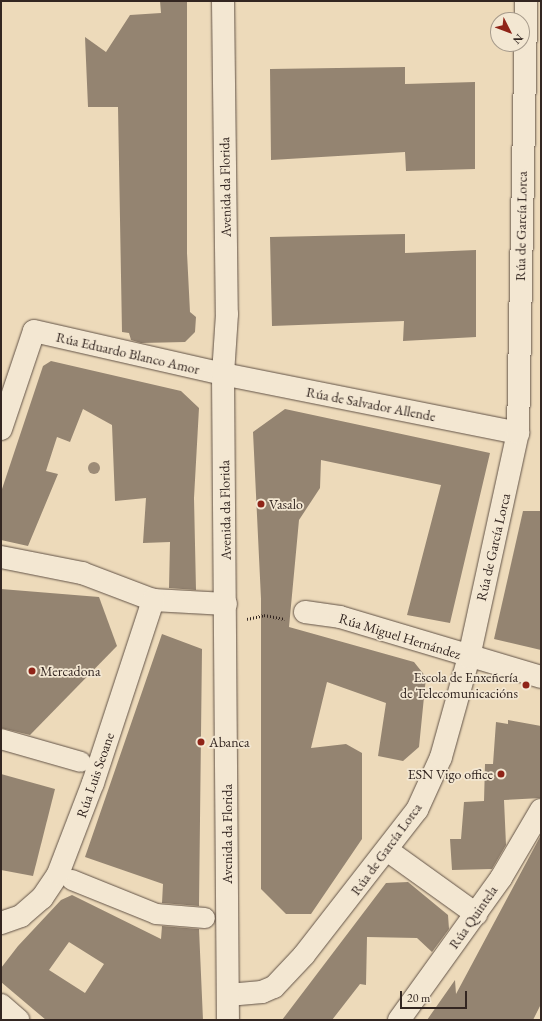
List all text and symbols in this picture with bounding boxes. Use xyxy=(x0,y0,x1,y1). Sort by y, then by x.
north arrow xyxy=(490,12,530,52)
text: N xyxy=(510,31,526,47)
street label: Avenida da Florida xyxy=(216,137,234,237)
street label: Rúa de García Lorca xyxy=(512,171,530,281)
street label: Rúa Eduardo Blanco Amor xyxy=(55,328,201,378)
street label: Rúa de Salvador Allende xyxy=(305,383,437,425)
street label: Avenida da Florida xyxy=(216,460,234,560)
street label: Rúa de García Lorca xyxy=(472,492,514,602)
place label: Vasalo xyxy=(269,496,303,512)
marker: Vasalo xyxy=(256,499,266,509)
street label: Rúa Miguel Hernández xyxy=(337,609,463,663)
place label: Mercadona xyxy=(40,663,101,679)
marker: Mercadona xyxy=(27,666,37,676)
place label: Escola de Enxeñería de Telecomunicacións xyxy=(400,669,518,702)
marker: Escola de Enxeñería de Telecomunicacións xyxy=(521,680,531,690)
street label: Rúa Luis Seoane xyxy=(73,730,117,820)
place label: Abanca xyxy=(209,734,250,750)
marker: Abanca xyxy=(196,737,206,747)
place label: ESN Vigo office xyxy=(408,766,493,782)
marker: ESN Vigo office xyxy=(496,769,506,779)
street label: Avenida da Florida xyxy=(219,784,235,884)
street label: Rúa de García Lorca xyxy=(347,800,425,898)
street label: Rúa Quintela xyxy=(445,882,501,952)
scale bar xyxy=(402,983,469,1009)
text: 20 m xyxy=(407,990,430,1006)

